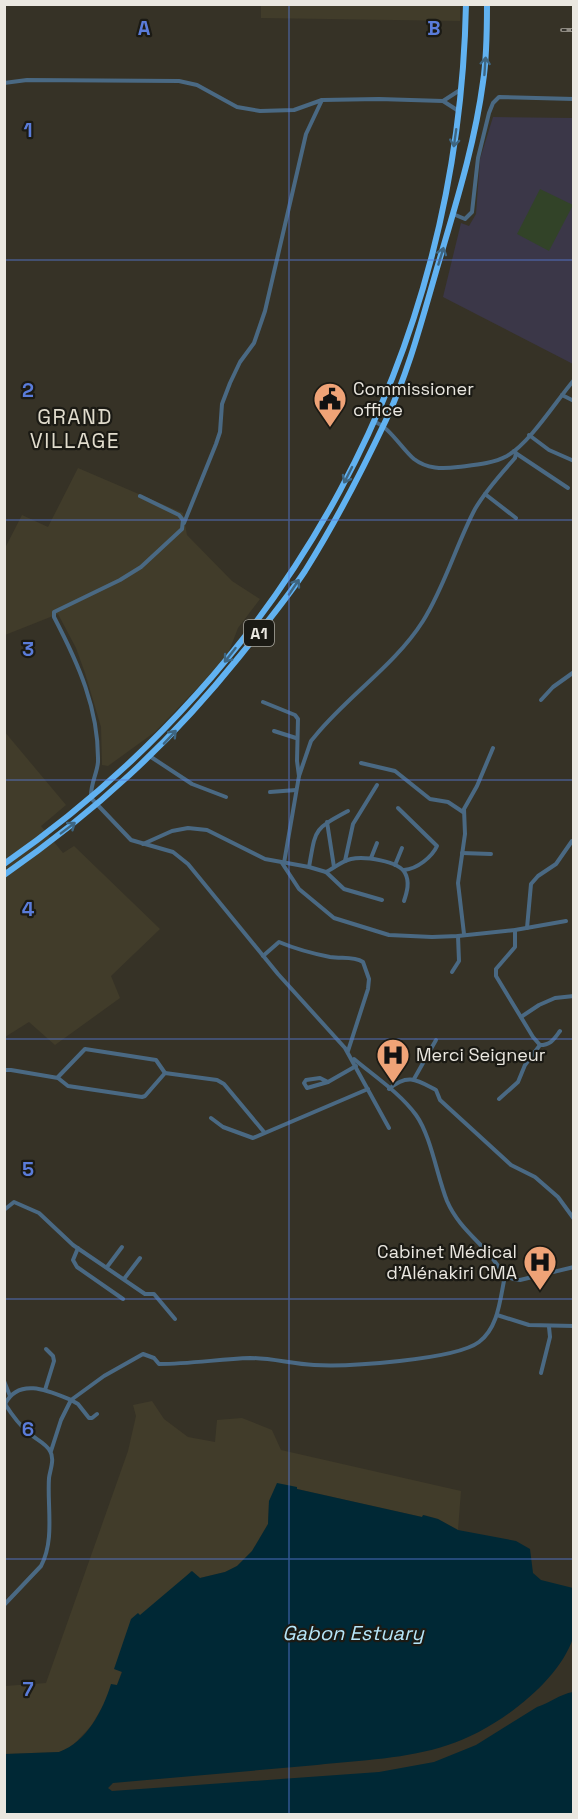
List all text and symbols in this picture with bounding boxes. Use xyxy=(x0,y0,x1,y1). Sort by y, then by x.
text: A xyxy=(138,15,151,41)
text: B xyxy=(427,15,441,41)
one-way arrow xyxy=(479,57,490,77)
text: 1 xyxy=(23,117,33,143)
one-way arrow xyxy=(449,127,460,147)
one-way arrow xyxy=(436,247,447,266)
text: 2 xyxy=(22,377,34,403)
place label: Commissioner office xyxy=(353,377,474,421)
public building icon: Commissioner office xyxy=(312,381,348,428)
district label: GRAND VILLAGE xyxy=(30,403,120,454)
one-way arrow xyxy=(342,465,353,483)
one-way arrow xyxy=(288,579,300,595)
road number: A1 xyxy=(244,620,274,646)
text: 3 xyxy=(22,636,34,662)
one-way arrow xyxy=(224,647,237,663)
one-way arrow xyxy=(162,729,177,744)
one-way arrow xyxy=(59,821,75,834)
text: 4 xyxy=(22,896,35,922)
hospital icon: Merci Seigneur xyxy=(375,1037,411,1084)
place label: Merci Seigneur xyxy=(416,1043,546,1066)
text: 5 xyxy=(22,1156,34,1182)
place label: Cabinet Médical d'Alénakiri CMA xyxy=(377,1240,517,1284)
hospital icon: Cabinet Médical d'Alénakiri CMA xyxy=(522,1244,558,1291)
text: 6 xyxy=(22,1416,34,1442)
water label: Gabon Estuary xyxy=(282,1620,426,1646)
text: 7 xyxy=(22,1676,34,1702)

